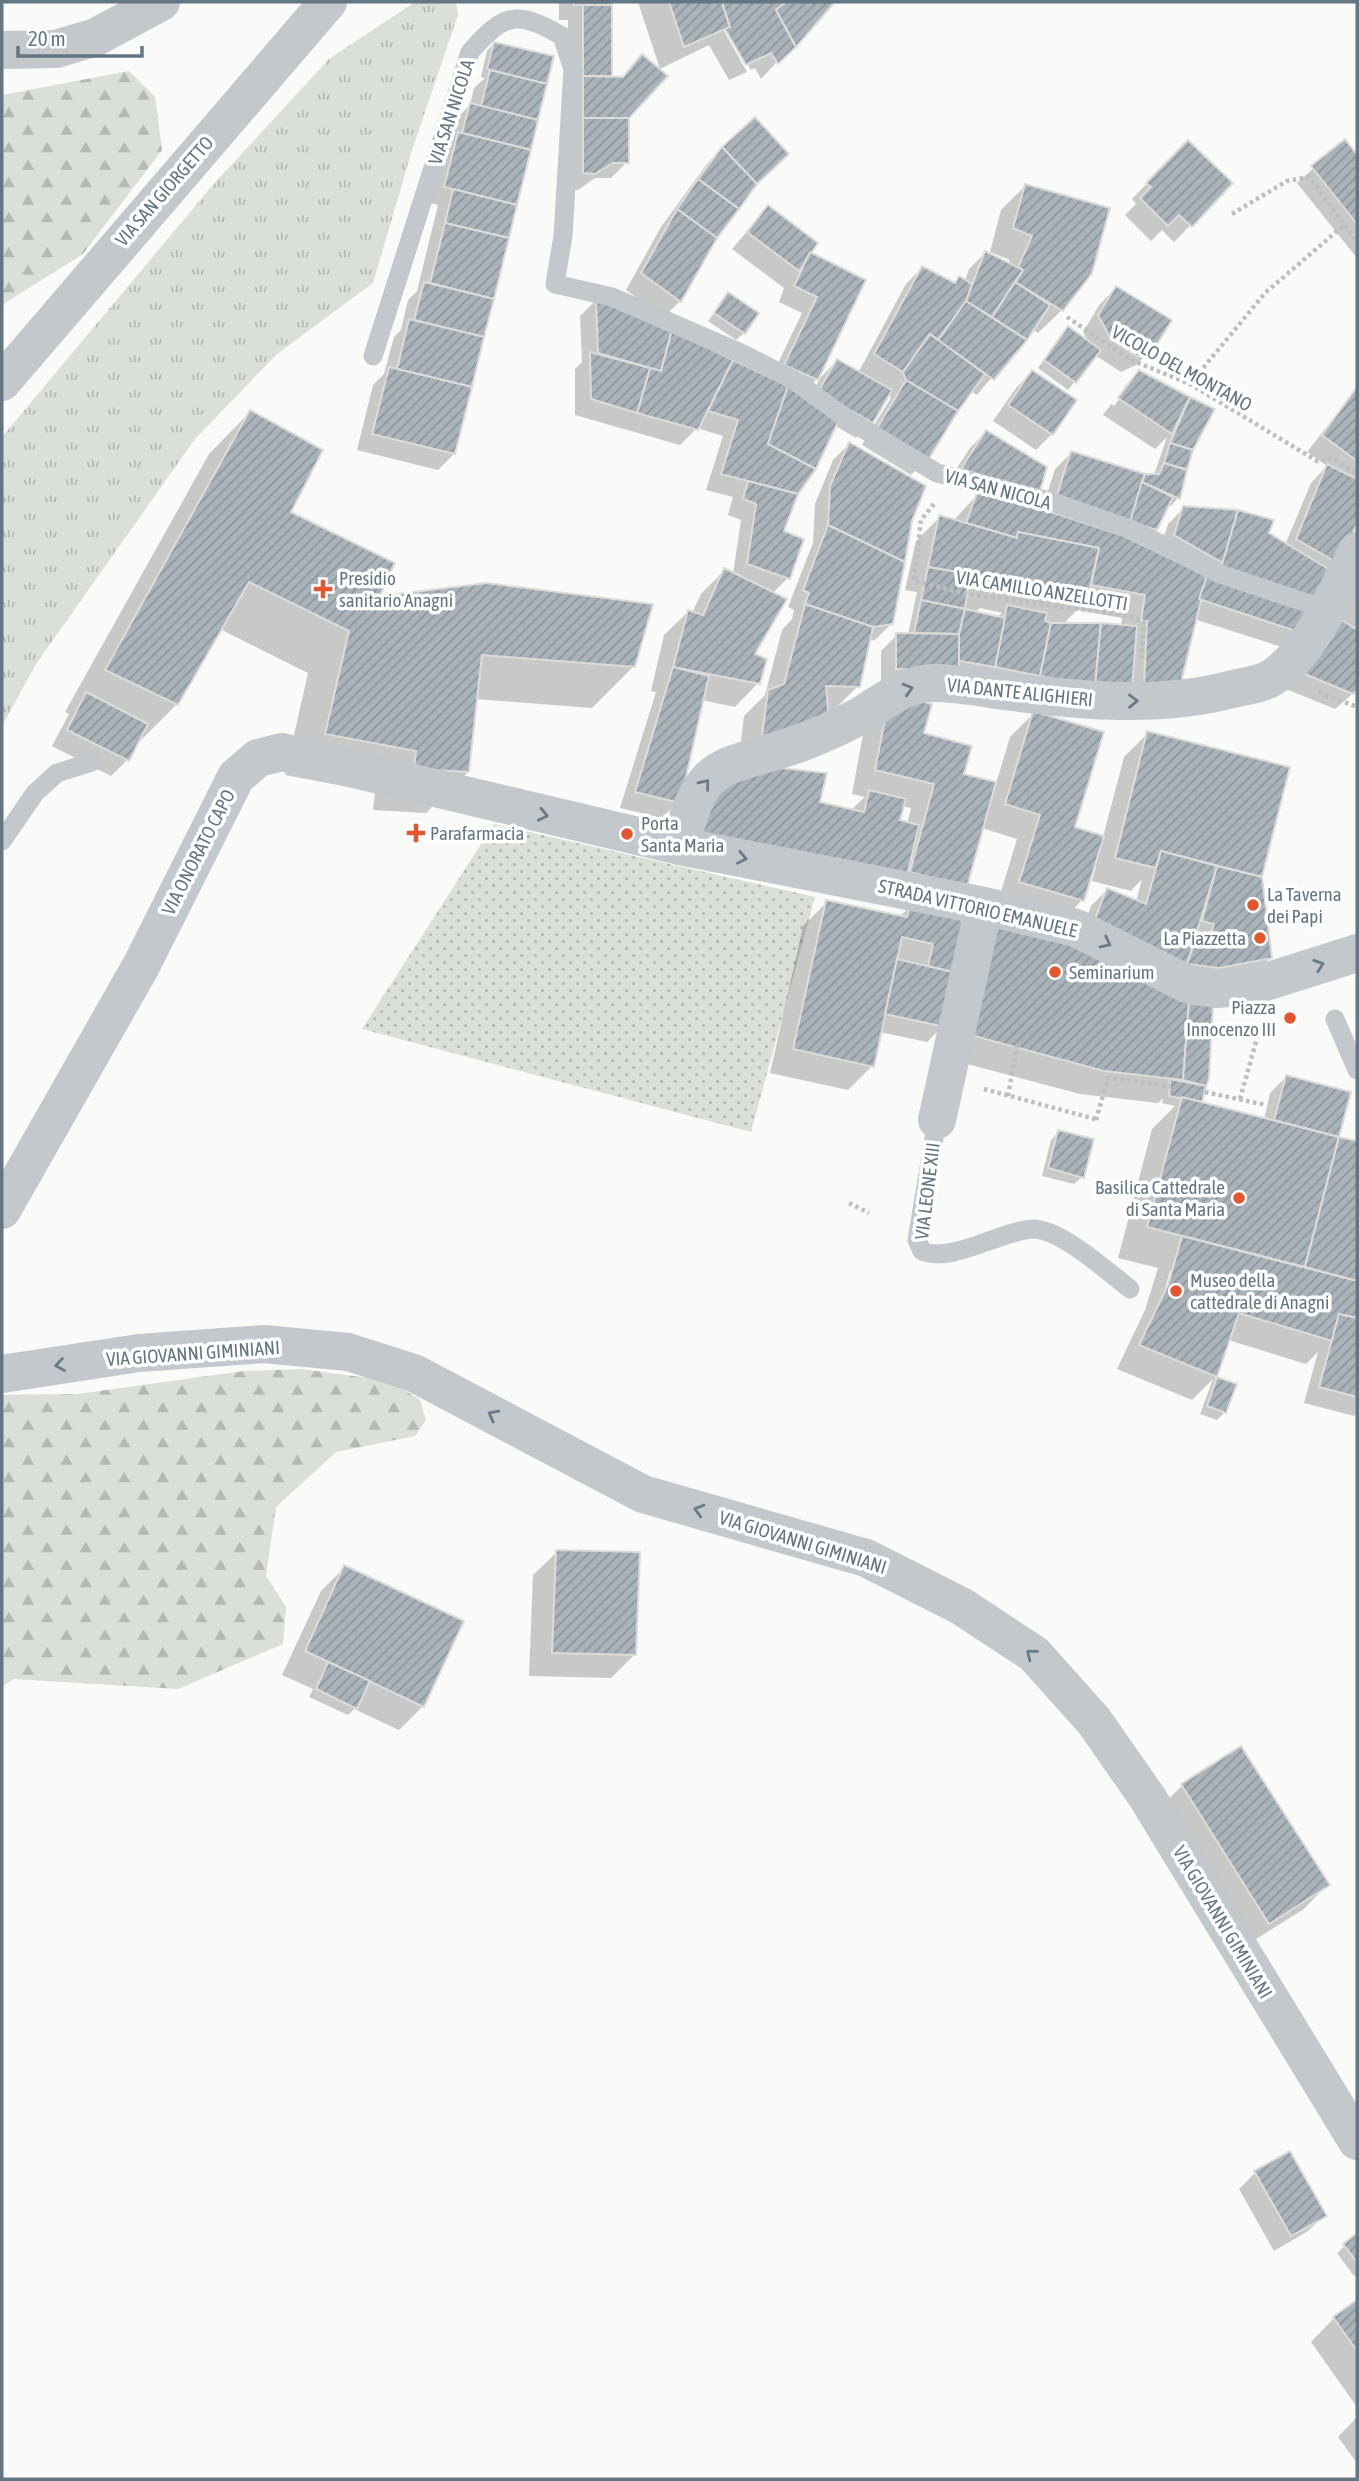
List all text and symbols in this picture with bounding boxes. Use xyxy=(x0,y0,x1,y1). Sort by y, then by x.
scale bar xyxy=(18,14,142,58)
text: 20 m xyxy=(28,26,66,50)
street label: VIA SAN NICOLA xyxy=(424,56,479,167)
street label: VIA SAN GIORGETTO xyxy=(110,132,218,250)
street label: VICOLO DEL MONTANO xyxy=(1108,320,1256,416)
street label: VIA SAN NICOLA xyxy=(942,464,1054,514)
street label: VIA CAMILLO ANZELLOTTI xyxy=(955,566,1129,614)
place label: Presidio sanitario Anagni xyxy=(339,567,453,611)
marker: Presidio sanitario Anagni xyxy=(313,579,333,599)
street label: VIA DANTE ALIGHIERI xyxy=(946,673,1094,711)
one-way arrow xyxy=(901,683,913,697)
one-way arrow xyxy=(1128,693,1139,708)
one-way arrow xyxy=(697,779,709,792)
street label: VIA ONORATO CAPO xyxy=(157,786,239,918)
one-way arrow xyxy=(537,807,549,821)
place label: Porta Santa Maria xyxy=(641,812,724,856)
place label: Parafarmacia xyxy=(430,822,524,844)
marker: Parafarmacia xyxy=(408,825,424,841)
marker: Porta Santa Maria xyxy=(619,826,635,842)
one-way arrow xyxy=(736,850,748,865)
street label: STRADA VITTORIO EMANUELE xyxy=(876,874,1080,942)
place label: La Taverna dei Papi xyxy=(1267,883,1342,927)
marker: La Taverna dei Papi xyxy=(1245,897,1261,913)
place label: La Piazzetta xyxy=(1163,927,1246,949)
marker: La Piazzetta xyxy=(1252,930,1268,946)
one-way arrow xyxy=(1099,934,1111,948)
one-way arrow xyxy=(1313,959,1325,973)
place label: Seminarium xyxy=(1069,961,1155,983)
marker: Seminarium xyxy=(1047,964,1063,980)
place label: Piazza Innocenzo III xyxy=(1186,996,1276,1040)
marker: Piazza Innocenzo III xyxy=(1282,1010,1298,1026)
street label: VIA LEONE XIII xyxy=(910,1141,944,1241)
place label: Basilica Cattedrale di Santa Maria xyxy=(1095,1176,1225,1220)
marker: Basilica Cattedrale di Santa Maria xyxy=(1231,1190,1247,1206)
place label: Museo della cattedrale di Anagni xyxy=(1190,1269,1329,1313)
marker: Museo della cattedrale di Anagni xyxy=(1168,1283,1184,1299)
street label: VIA GIOVANNI GIMINIANI xyxy=(105,1336,281,1370)
one-way arrow xyxy=(55,1357,66,1372)
one-way arrow xyxy=(488,1410,500,1423)
one-way arrow xyxy=(693,1504,705,1519)
street label: VIA GIOVANNI GIMINIANI xyxy=(717,1506,889,1578)
one-way arrow xyxy=(1026,1649,1038,1662)
street label: VIA GIOVANNI GIMINIANI xyxy=(1169,1842,1277,2002)

